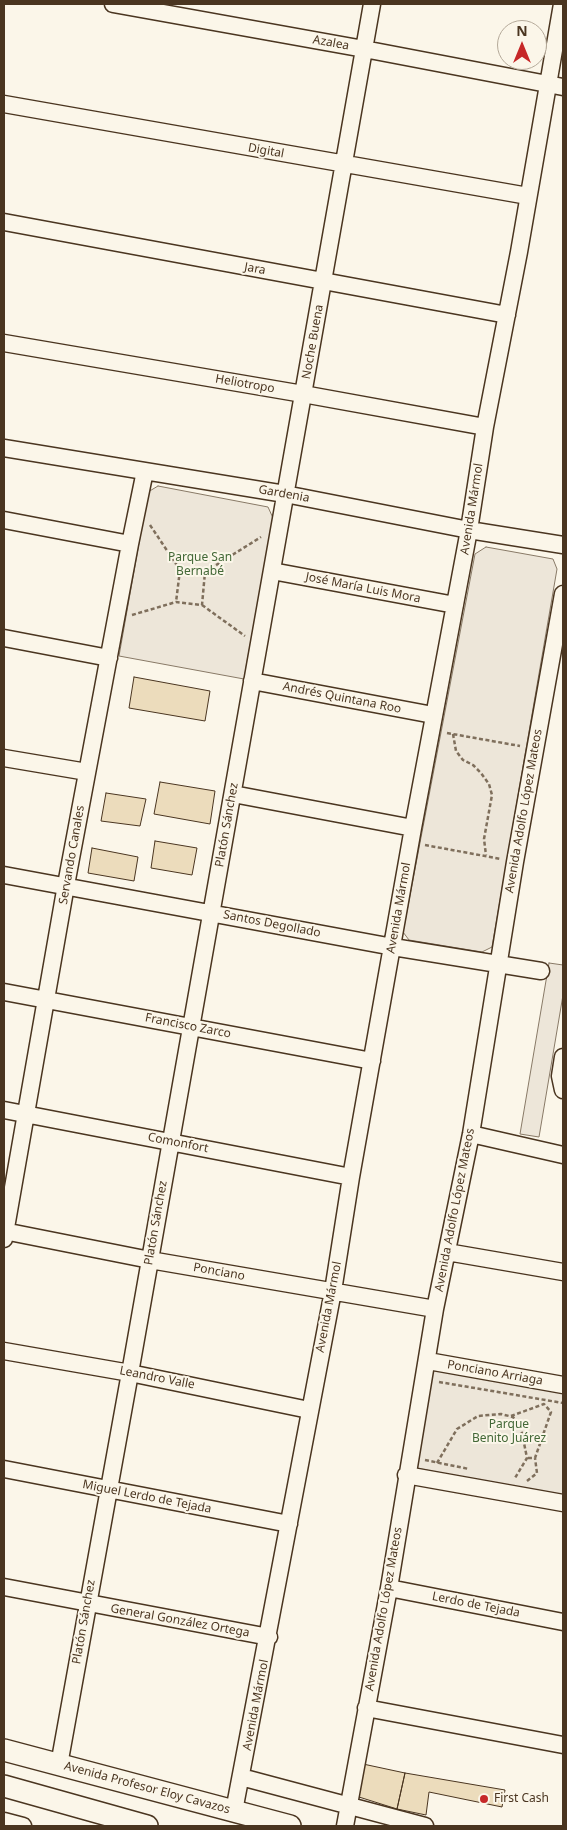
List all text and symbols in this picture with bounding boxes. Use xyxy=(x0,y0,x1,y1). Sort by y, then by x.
north arrow xyxy=(497,20,547,70)
text: N xyxy=(516,21,528,40)
street label: Azalea xyxy=(312,33,350,53)
street label: Digital xyxy=(247,141,285,161)
street label: Jara xyxy=(243,260,267,278)
street label: Noche Buena xyxy=(299,304,327,380)
street label: Heliotropo xyxy=(214,372,276,396)
street label: Avenida Mármol xyxy=(458,462,486,556)
street label: Gardenia xyxy=(257,482,311,506)
park label: Parque San Bernabé xyxy=(168,551,232,579)
street label: José María Luis Mora xyxy=(304,570,422,606)
street label: Andrés Quintana Roo xyxy=(282,679,402,717)
street label: Avenida Adolfo López Mateos xyxy=(502,728,546,894)
street label: Platón Sánchez xyxy=(212,782,242,868)
street label: Servando Canales xyxy=(56,804,88,906)
street label: Avenida Mármol xyxy=(384,861,414,955)
street label: Santos Degollado xyxy=(222,907,322,941)
street label: Francisco Zarco xyxy=(144,1011,232,1041)
street label: Avenida Adolfo López Mateos xyxy=(432,1127,478,1293)
street label: Comonfort xyxy=(146,1130,210,1156)
street label: Platón Sánchez xyxy=(141,1180,171,1266)
street label: Ponciano xyxy=(192,1260,246,1284)
street label: Avenida Mármol xyxy=(313,1260,345,1354)
street label: Ponciano Arriaga xyxy=(446,1358,544,1388)
street label: Leandro Valle xyxy=(118,1364,196,1392)
park label: Parque Benito Juárez xyxy=(472,1418,546,1446)
street label: Miguel Lerdo de Tejada xyxy=(81,1477,213,1517)
street label: Avenida Adolfo López Mateos xyxy=(362,1526,406,1692)
street label: Platón Sánchez xyxy=(69,1579,99,1665)
street label: Lerdo de Tejada xyxy=(431,1589,521,1621)
street label: General González Ortega xyxy=(109,1602,251,1640)
street label: Avenida Mármol xyxy=(240,1658,272,1752)
street label: Avenida Profesor Eloy Cavazos xyxy=(62,1759,232,1817)
place label: First Cash xyxy=(494,1792,549,1806)
marker: First Cash xyxy=(478,1793,490,1805)

